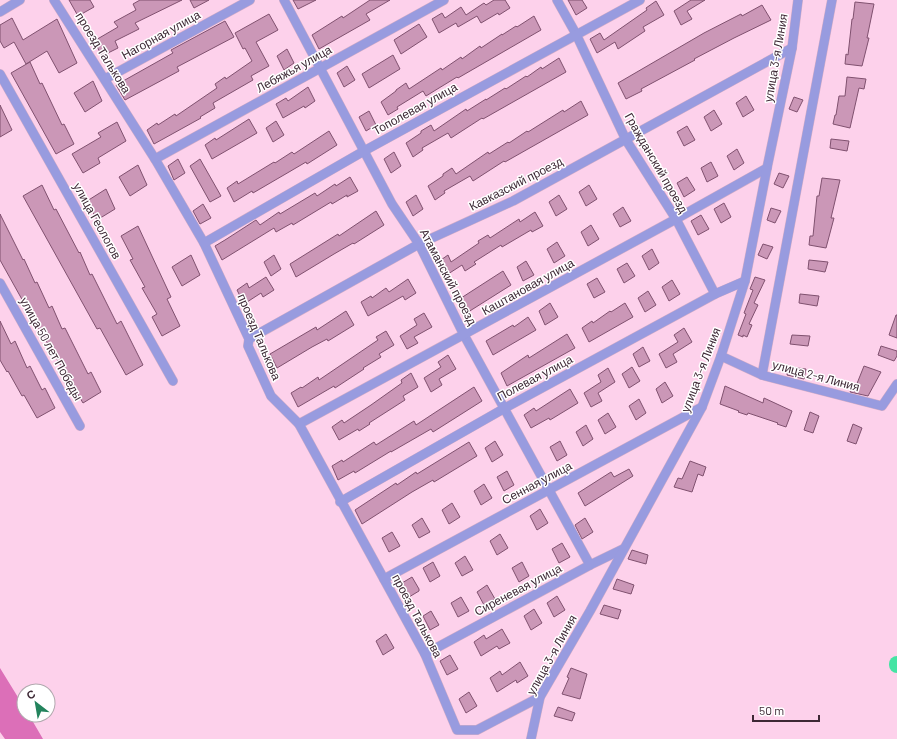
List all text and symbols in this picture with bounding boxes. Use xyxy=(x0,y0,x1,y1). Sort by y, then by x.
street label: Нагорная улица xyxy=(119,7,203,62)
street label: проезд Талькова xyxy=(73,9,134,96)
street label: улица 3-я Линия xyxy=(760,12,791,103)
street label: Лебяжья улица xyxy=(254,42,334,95)
street label: Тополевая улица xyxy=(370,79,460,138)
street label: Гражданский проезд xyxy=(622,110,691,215)
street label: Кавказский проезд xyxy=(466,153,565,214)
street label: улица Геологов xyxy=(70,180,125,262)
street label: Атаманский проезд xyxy=(417,226,480,327)
street label: Каштановая улица xyxy=(479,255,577,318)
street label: проезд Талькова xyxy=(234,291,285,383)
street label: улица 50 лет Победы xyxy=(17,294,86,403)
street label: улица 3-я Линия xyxy=(677,325,724,414)
street label: Полевая улица xyxy=(494,351,575,404)
street label: улица 2-я Линия xyxy=(771,357,861,394)
street label: Сенная улица xyxy=(499,458,575,507)
street label: Сиреневая улица xyxy=(471,560,564,619)
street label: проезд Талькова xyxy=(389,571,446,660)
street label: улица 3-я Линия xyxy=(523,612,580,698)
north arrow xyxy=(16,683,56,723)
text: С xyxy=(24,686,37,702)
scale bar xyxy=(753,697,819,723)
text: 50 m xyxy=(759,703,784,717)

